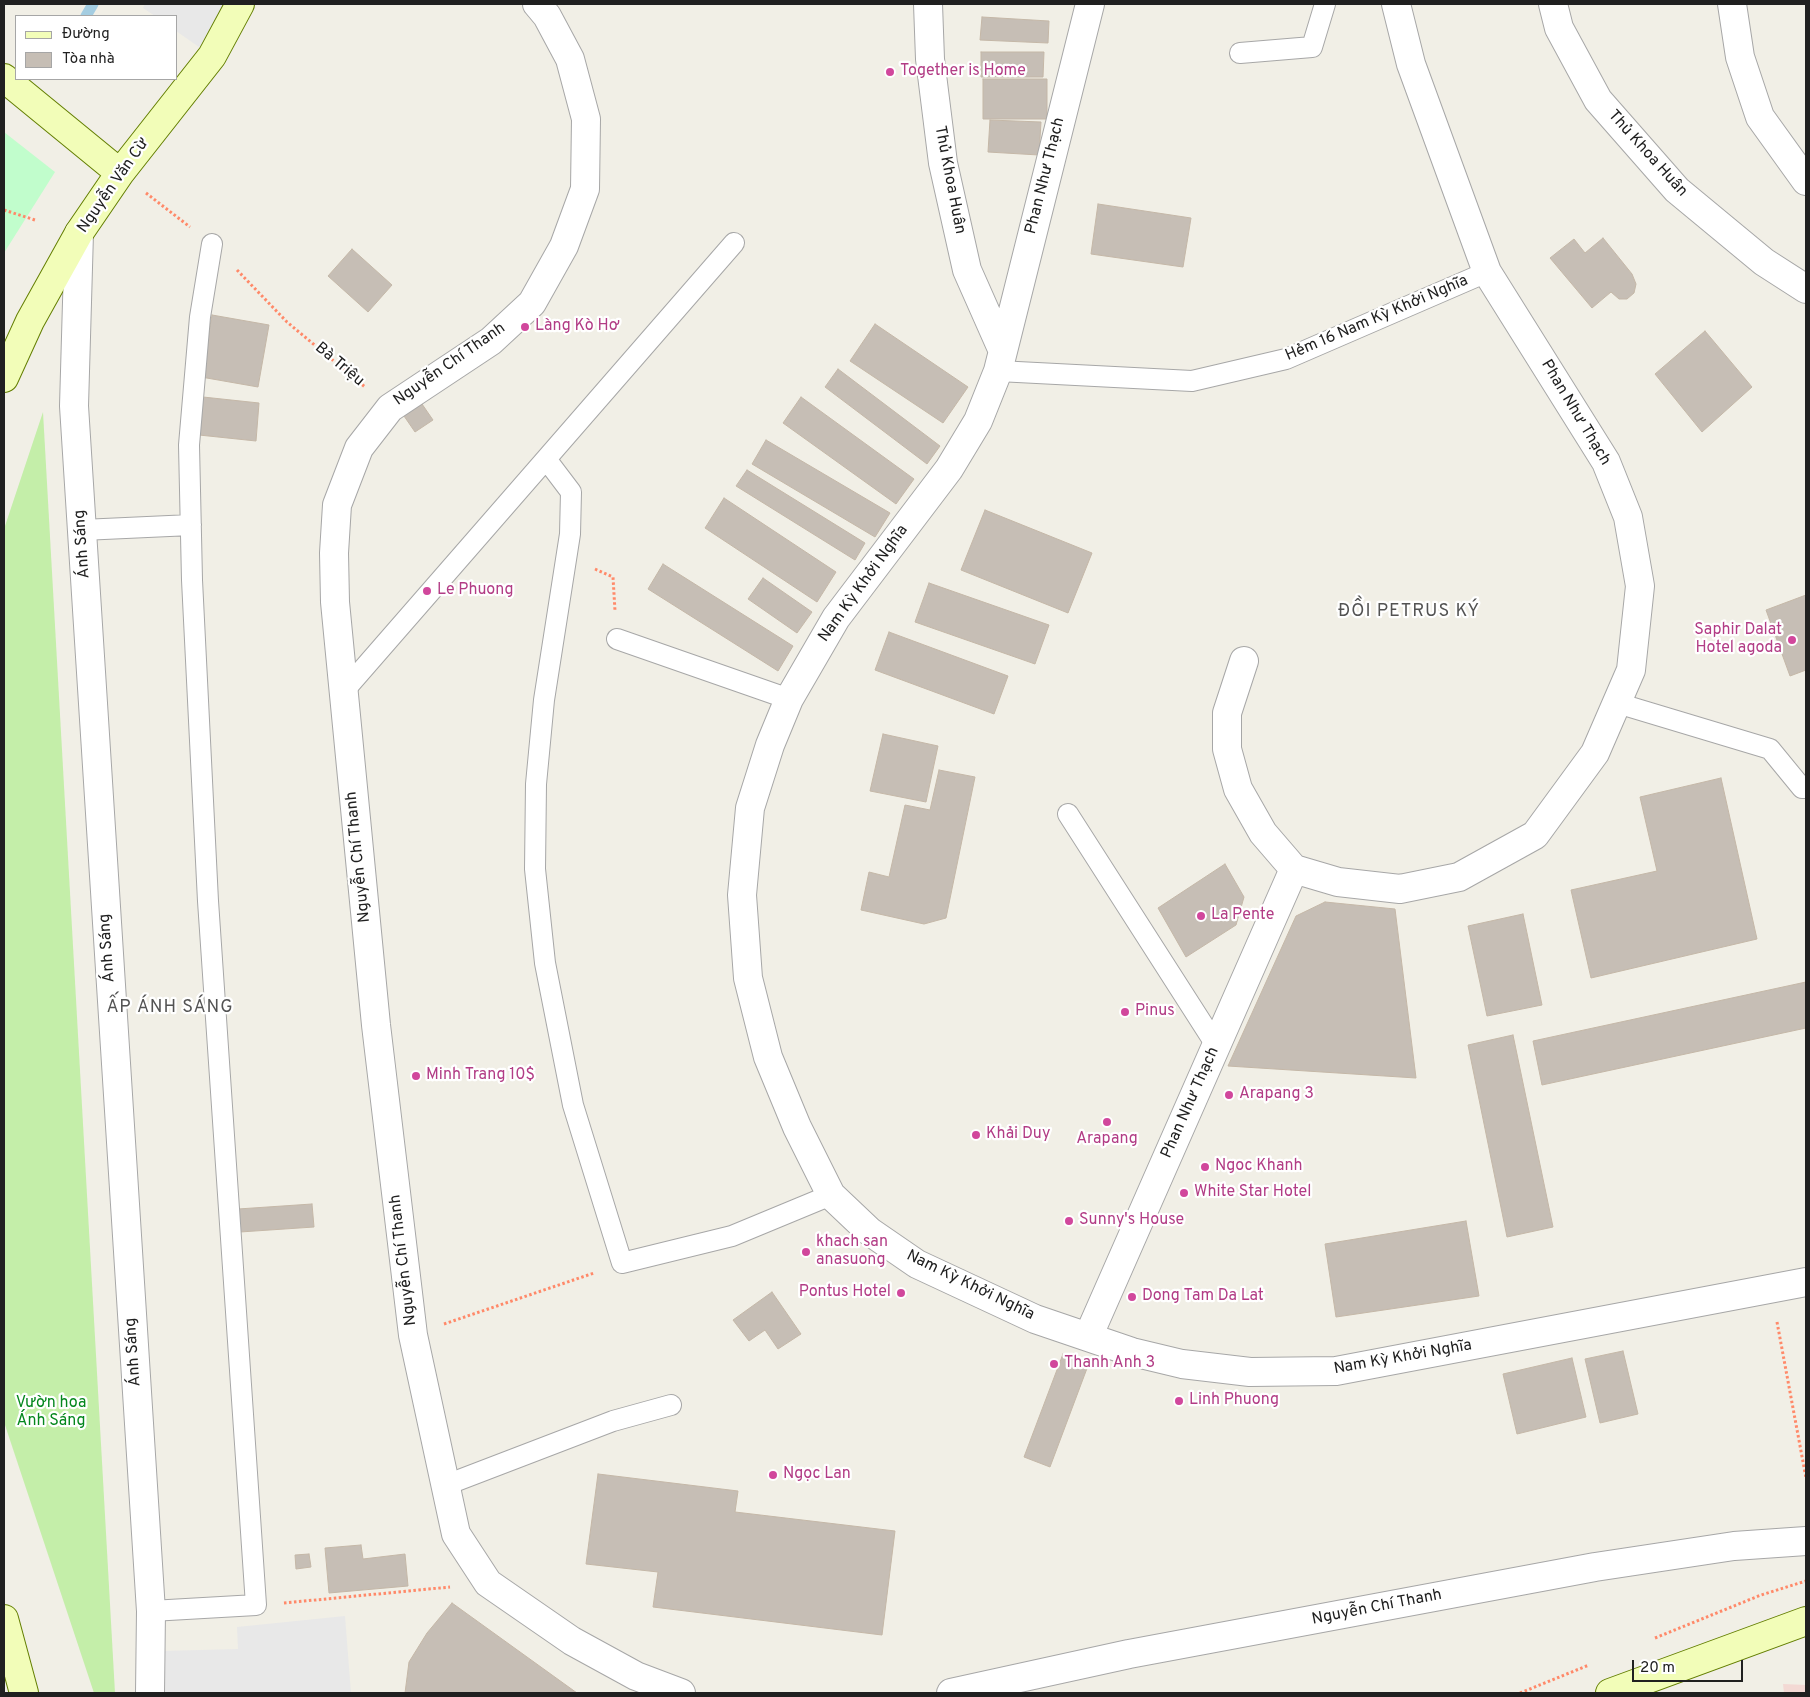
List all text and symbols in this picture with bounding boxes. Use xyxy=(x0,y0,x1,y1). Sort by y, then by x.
legend xyxy=(15,15,178,80)
text: Đường xyxy=(62,25,110,44)
text: Tòa nhà xyxy=(62,50,115,69)
place label: Together is Home xyxy=(900,62,1026,82)
marker: Together is Home xyxy=(884,66,896,78)
street label: Thủ Khoa Huân xyxy=(1603,107,1691,201)
street label: Phan Như Thạch xyxy=(1022,116,1070,236)
street label: Thủ Khoa Huân xyxy=(929,124,969,236)
street label: Nguyễn Văn Cừ xyxy=(74,135,154,237)
street label: Hẻm 16 Nam Kỳ Khởi Nghĩa xyxy=(1283,272,1471,366)
place label: Làng Kò Hơ xyxy=(535,317,619,337)
street label: Nguyễn Chí Thanh xyxy=(390,319,510,411)
marker: Làng Kò Hơ xyxy=(519,321,531,333)
street label: Bà Triệu xyxy=(310,339,368,391)
street label: Phan Như Thạch xyxy=(1536,357,1614,469)
street label: Ánh Sáng xyxy=(71,509,95,579)
street label: Nam Kỳ Khởi Nghĩa xyxy=(815,522,913,646)
place label: Le Phuong xyxy=(437,581,513,601)
marker: Le Phuong xyxy=(421,585,433,597)
district label: ĐỒI PETRUS KÝ xyxy=(1336,601,1482,623)
place label: Saphir Dalat Hotel agoda xyxy=(1694,621,1782,659)
marker: Saphir Dalat Hotel agoda xyxy=(1786,634,1798,646)
street label: Nguyễn Chí Thanh xyxy=(343,790,375,924)
place label: La Pente xyxy=(1211,906,1274,926)
marker: La Pente xyxy=(1195,910,1207,922)
street label: Ánh Sáng xyxy=(96,913,120,983)
district label: ẤP ÁNH SÁNG xyxy=(105,997,235,1019)
place label: Pinus xyxy=(1135,1002,1175,1022)
marker: Pinus xyxy=(1119,1006,1131,1018)
street label: Phan Như Thạch xyxy=(1158,1044,1224,1162)
place label: Minh Trang 10$ xyxy=(426,1066,535,1086)
marker: Minh Trang 10$ xyxy=(410,1070,422,1082)
place label: Arapang 3 xyxy=(1239,1085,1314,1105)
marker: Arapang 3 xyxy=(1223,1089,1235,1101)
marker: Arapang xyxy=(1101,1116,1113,1128)
place label: Khải Duy xyxy=(986,1125,1050,1145)
marker: Khải Duy xyxy=(970,1129,982,1141)
place label: Arapang xyxy=(1076,1130,1138,1150)
place label: Ngoc Khanh xyxy=(1215,1157,1303,1177)
marker: Ngoc Khanh xyxy=(1199,1161,1211,1173)
place label: White Star Hotel xyxy=(1194,1183,1311,1203)
marker: White Star Hotel xyxy=(1178,1187,1190,1199)
street label: Nguyễn Chí Thanh xyxy=(386,1193,422,1327)
place label: Sunny's House xyxy=(1079,1211,1184,1231)
marker: Sunny's House xyxy=(1063,1215,1075,1227)
place label: khach san anasuong xyxy=(816,1233,888,1271)
marker: khach san anasuong xyxy=(800,1246,812,1258)
street label: Nam Kỳ Khởi Nghĩa xyxy=(903,1247,1037,1325)
place label: Pontus Hotel xyxy=(799,1283,891,1303)
marker: Pontus Hotel xyxy=(895,1287,907,1299)
place label: Dong Tam Da Lat xyxy=(1142,1287,1264,1307)
marker: Dong Tam Da Lat xyxy=(1126,1291,1138,1303)
street label: Ánh Sáng xyxy=(122,1317,146,1387)
street label: Nam Kỳ Khởi Nghĩa xyxy=(1332,1336,1474,1380)
place label: Thanh Anh 3 xyxy=(1064,1354,1155,1374)
marker: Thanh Anh 3 xyxy=(1048,1358,1060,1370)
place label: Linh Phuong xyxy=(1189,1391,1279,1411)
park label: Vườn hoa Ánh Sáng xyxy=(16,1394,86,1432)
marker: Linh Phuong xyxy=(1173,1395,1185,1407)
place label: Ngọc Lan xyxy=(783,1465,851,1485)
marker: Ngọc Lan xyxy=(767,1469,779,1481)
street label: Nguyễn Chí Thanh xyxy=(1310,1586,1444,1630)
scale bar xyxy=(1635,1650,1746,1682)
text: 20 m xyxy=(1640,1659,1675,1678)

